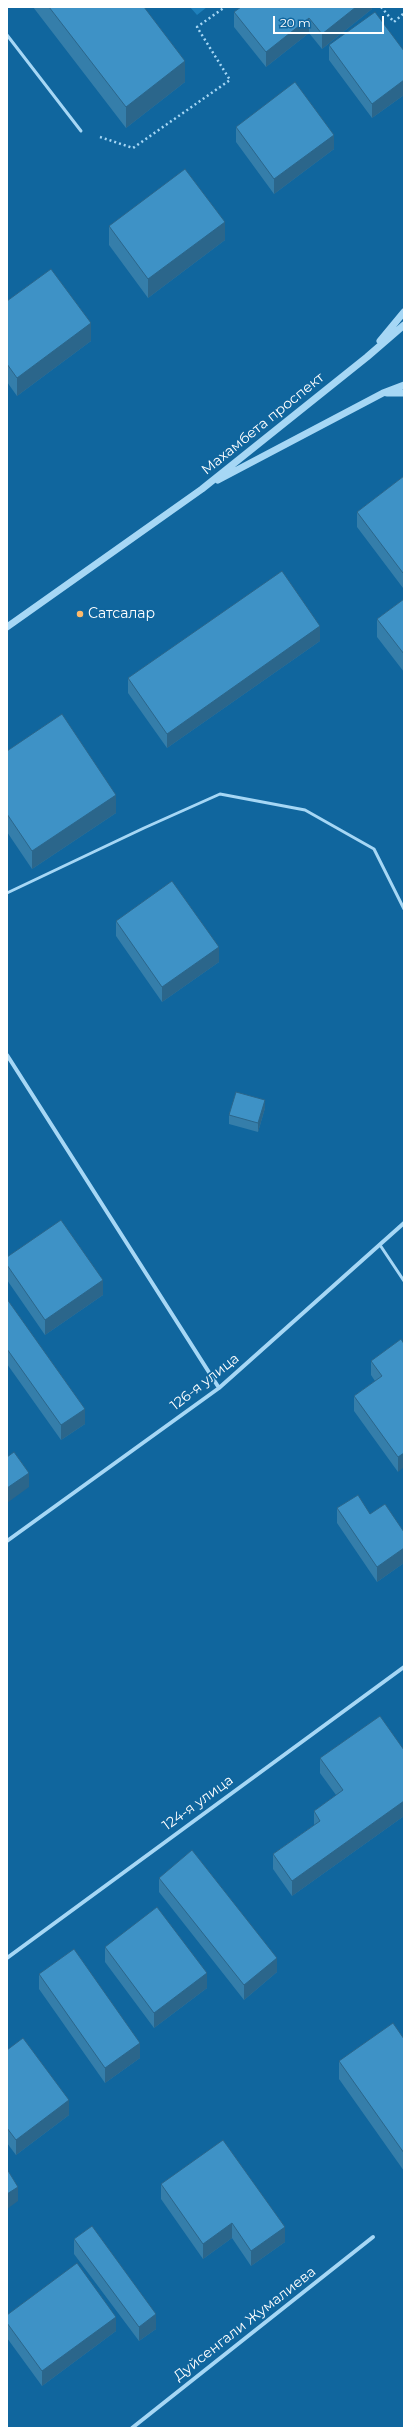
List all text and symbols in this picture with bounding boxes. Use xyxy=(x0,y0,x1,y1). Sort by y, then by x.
scale bar xyxy=(275,8,386,34)
text: 20 m xyxy=(280,15,311,30)
street label: Махамбета проспект xyxy=(198,369,328,479)
place label: Сатсалар xyxy=(88,606,155,622)
marker: Сатсалар xyxy=(75,609,85,619)
street label: 126-я улица xyxy=(167,1350,243,1414)
street label: 124-я улица xyxy=(159,1772,237,1834)
street label: Дуйсенгали Жумалиева xyxy=(171,2263,319,2385)

